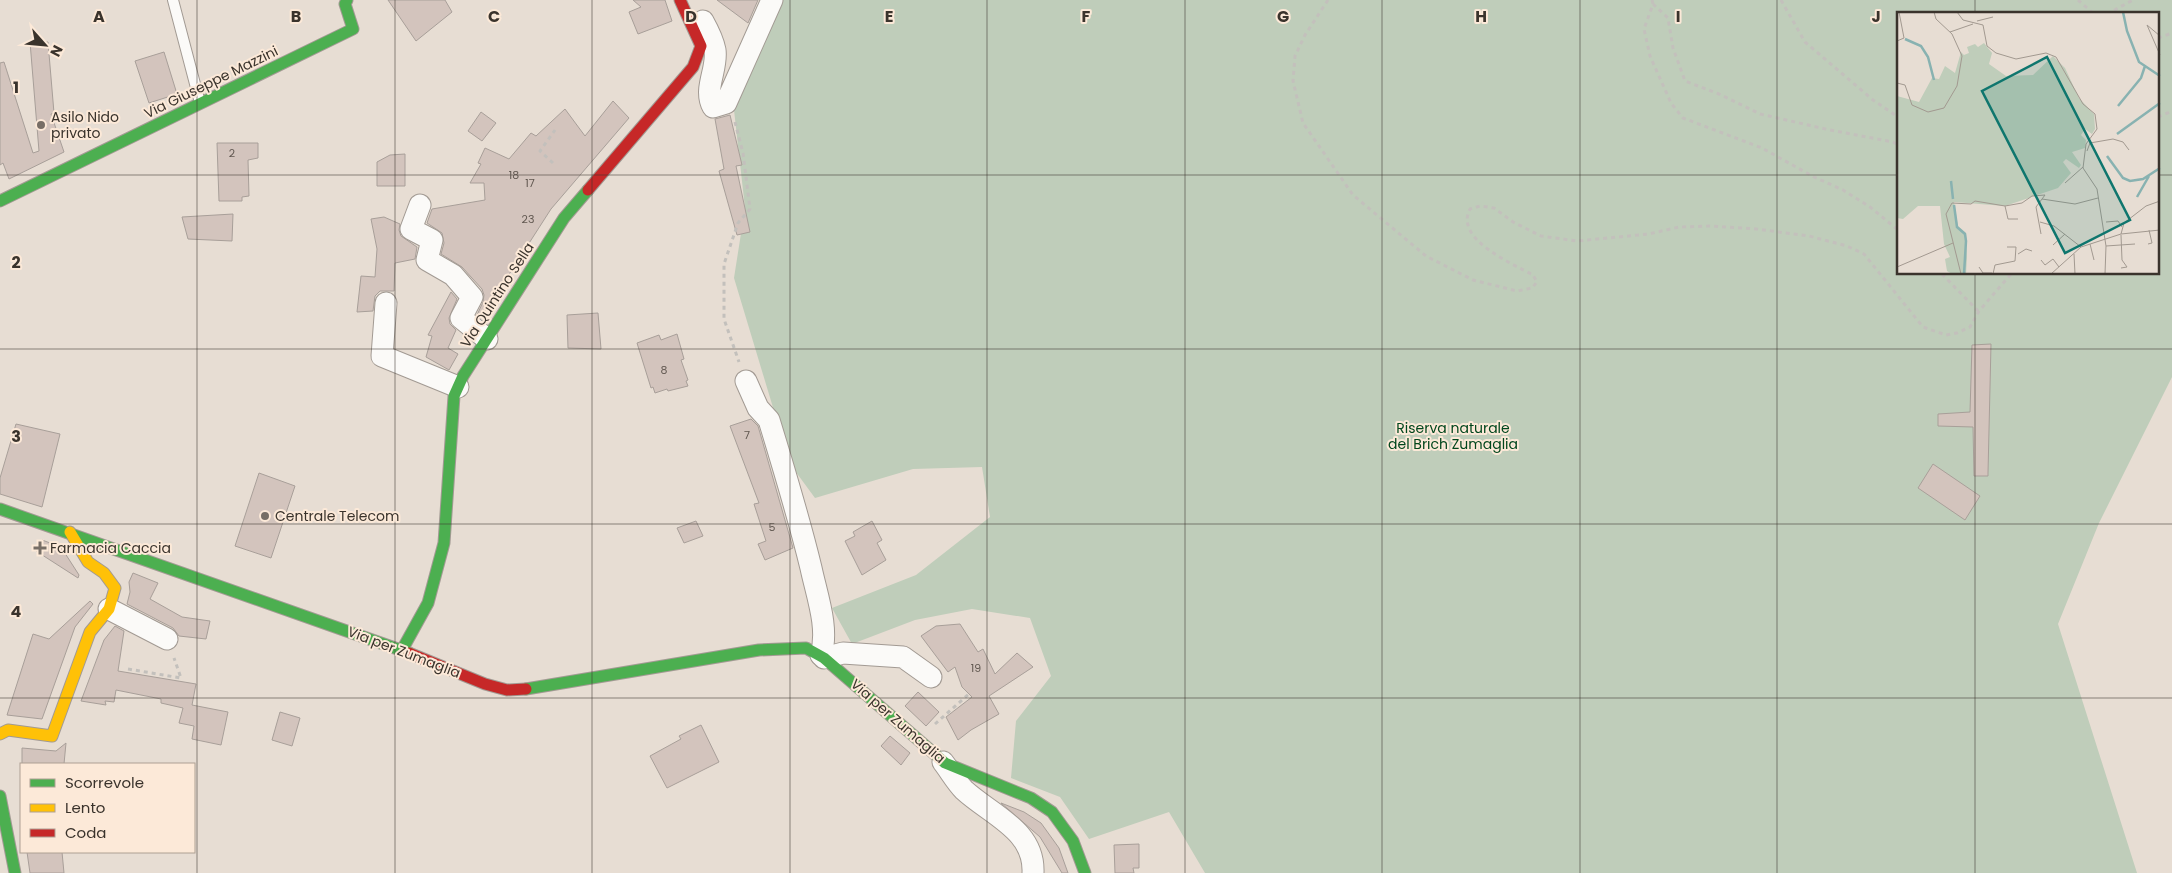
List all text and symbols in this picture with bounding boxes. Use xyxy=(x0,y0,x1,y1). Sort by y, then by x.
text: A xyxy=(93,5,105,28)
text: B xyxy=(291,5,301,28)
text: C xyxy=(488,5,500,28)
text: D xyxy=(685,5,697,28)
text: E xyxy=(885,5,893,28)
text: F xyxy=(1082,5,1091,28)
text: G xyxy=(1277,5,1289,28)
text: H xyxy=(1475,5,1487,28)
text: I xyxy=(1676,5,1680,28)
text: J xyxy=(1871,5,1881,28)
inset map xyxy=(1897,12,2160,275)
north arrow xyxy=(20,20,70,70)
street label: Via Giuseppe Mazzini xyxy=(141,41,281,123)
text: N xyxy=(45,42,68,60)
text: 1 xyxy=(13,76,19,99)
place label: Asilo Nido privato xyxy=(51,107,119,143)
marker: Asilo Nido privato xyxy=(35,119,47,131)
house number: 2 xyxy=(229,145,235,161)
house number: 18 xyxy=(509,167,519,183)
house number: 17 xyxy=(525,175,535,191)
house number: 23 xyxy=(522,211,534,227)
street label: Via Quintino Sella xyxy=(455,238,539,352)
text: 2 xyxy=(11,251,21,274)
house number: 8 xyxy=(661,362,668,378)
park label: Riserva naturale del Brich Zumaglia xyxy=(1388,418,1518,454)
text: 3 xyxy=(11,425,21,448)
house number: 7 xyxy=(744,427,750,443)
place label: Centrale Telecom xyxy=(275,506,399,526)
marker: Centrale Telecom xyxy=(259,510,271,522)
house number: 5 xyxy=(769,519,776,535)
place label: Farmacia Caccia xyxy=(50,538,171,558)
marker: Farmacia Caccia xyxy=(34,542,46,554)
text: 4 xyxy=(11,600,22,623)
street label: Via per Zumaglia xyxy=(345,621,463,683)
house number: 19 xyxy=(971,660,981,676)
street label: Via per Zumaglia xyxy=(846,674,950,768)
legend xyxy=(20,763,195,853)
text: Scorrevole xyxy=(65,772,144,793)
text: Lento xyxy=(65,797,105,818)
text: Coda xyxy=(65,822,106,843)

